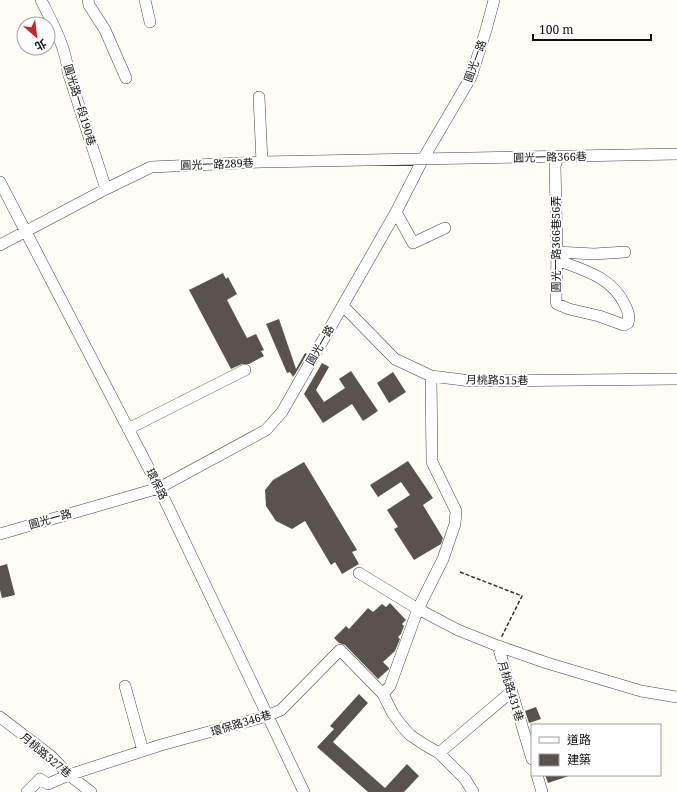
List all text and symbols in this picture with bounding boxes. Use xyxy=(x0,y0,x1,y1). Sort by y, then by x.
north arrow xyxy=(16,16,56,56)
scale bar xyxy=(533,16,651,42)
text: 100 m xyxy=(539,21,574,38)
text: 北 xyxy=(33,36,49,54)
street label: 圓光一路 xyxy=(460,38,489,84)
street label: 圓光路一段190巷 xyxy=(61,62,100,147)
street label: 圓光一路366巷 xyxy=(513,148,587,165)
street label: 圓光一路289巷 xyxy=(180,155,254,172)
street label: 圓光一路366巷56弄 xyxy=(548,196,563,292)
street label: 圓光一路 xyxy=(302,322,337,368)
street label: 月桃路515巷 xyxy=(466,371,528,388)
street label: 環保路 xyxy=(143,466,172,502)
street label: 圓光一路 xyxy=(27,505,73,532)
street label: 月桃路431巷 xyxy=(495,659,528,723)
street label: 環保路346巷 xyxy=(209,706,273,739)
legend xyxy=(531,724,661,776)
street label: 月桃路327巷 xyxy=(18,729,75,780)
text: 道路 xyxy=(567,731,591,748)
text: 建築 xyxy=(567,751,591,768)

